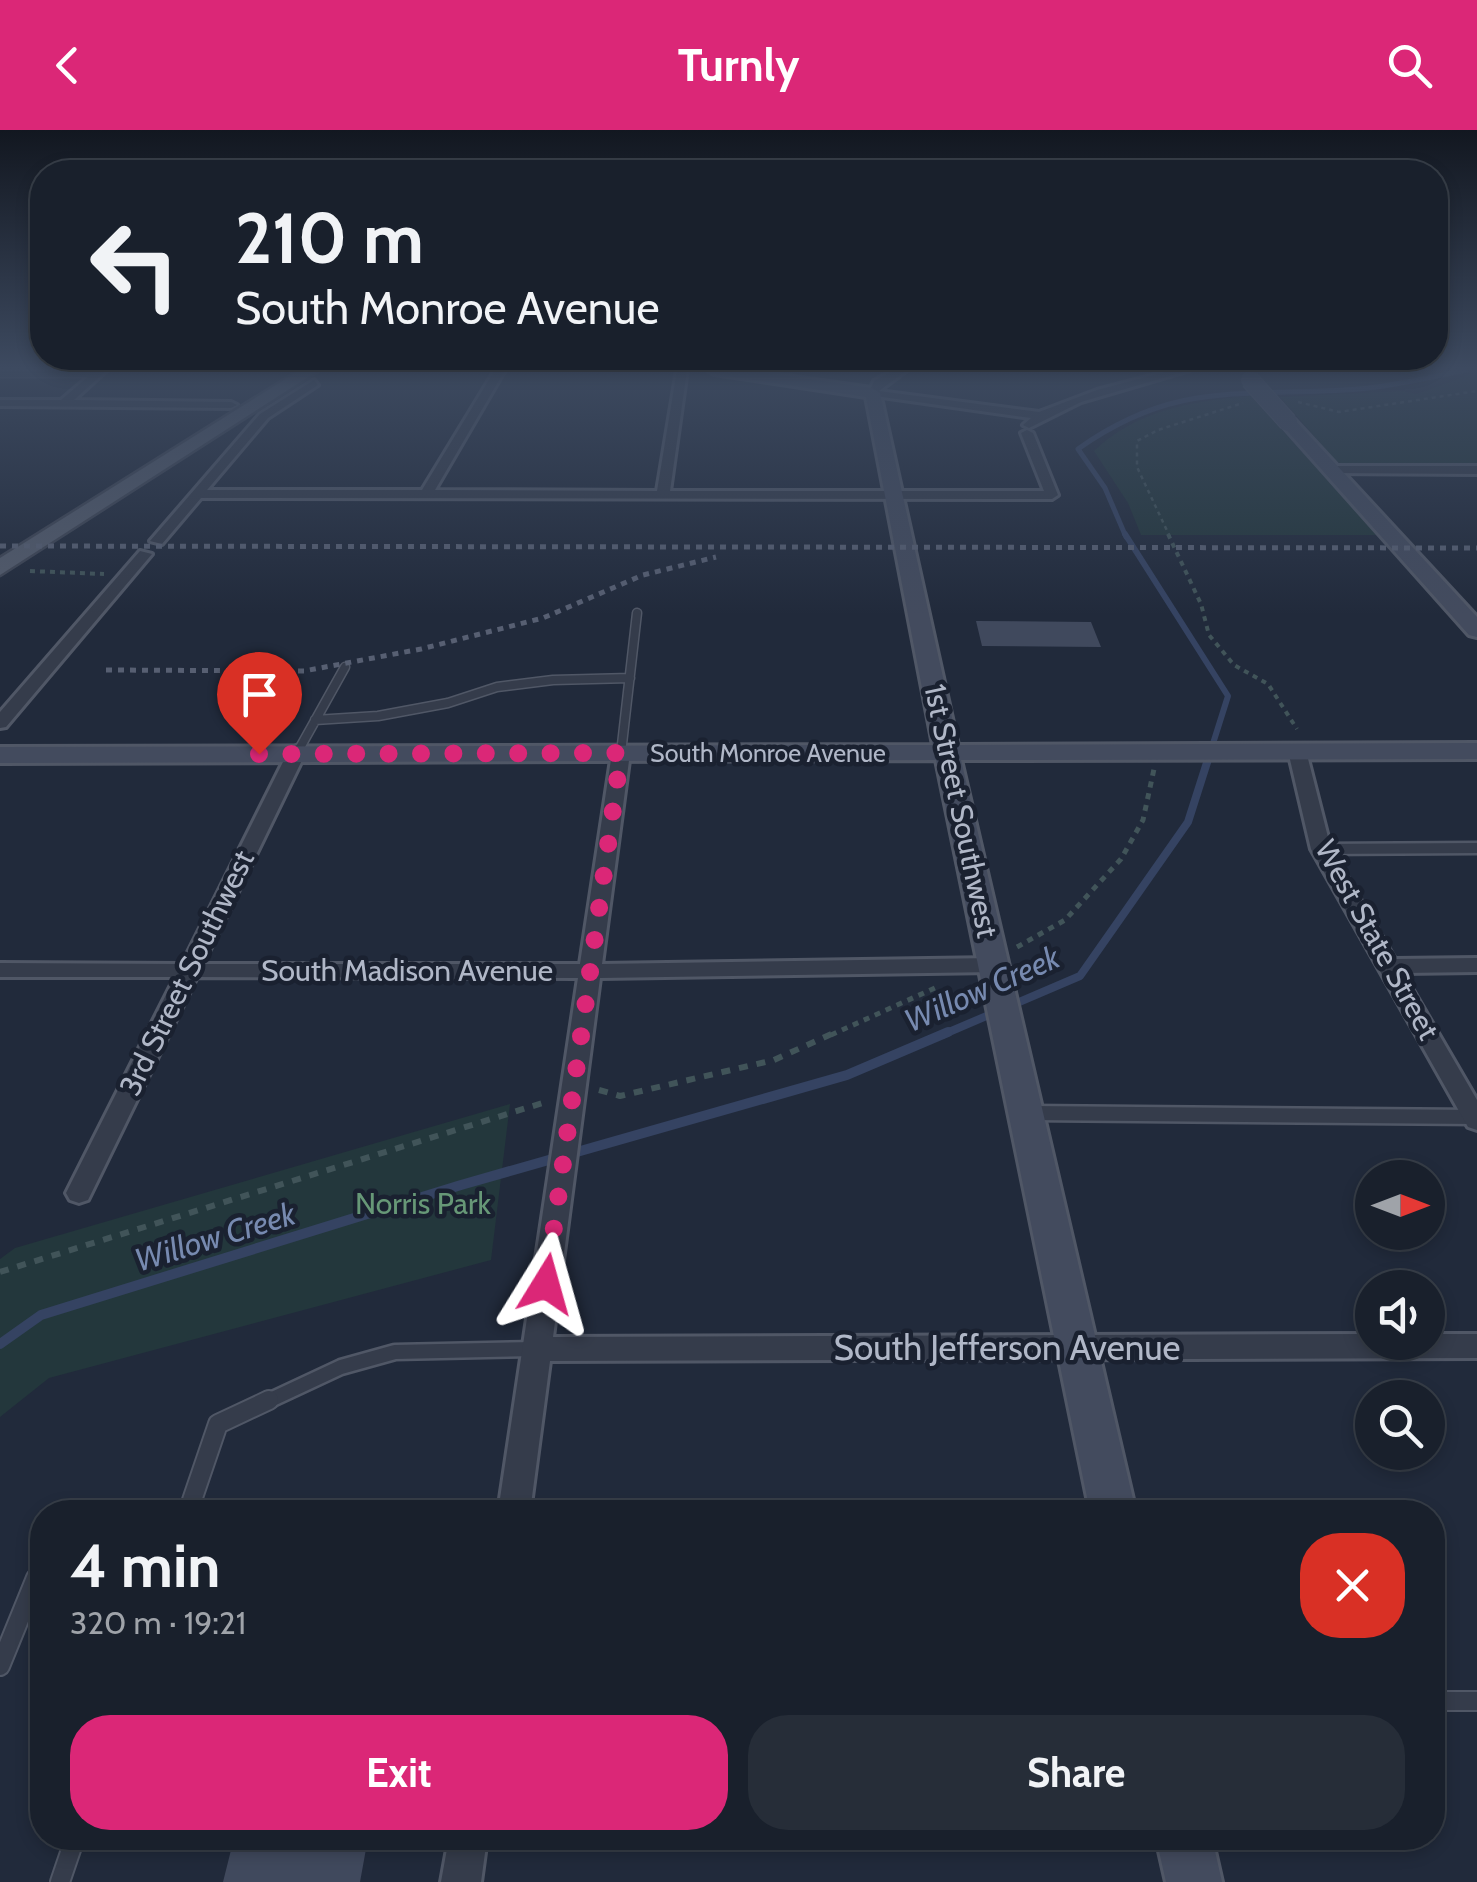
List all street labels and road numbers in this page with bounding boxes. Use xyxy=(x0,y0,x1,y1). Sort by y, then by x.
street label: 1st Street Southwest xyxy=(917,681,1006,941)
street label: South Monroe Avenue xyxy=(650,738,886,768)
street label: West State Street xyxy=(1307,834,1448,1046)
street label: 3rd Street Southwest xyxy=(111,844,262,1101)
street label: South Madison Avenue xyxy=(261,952,553,989)
street label: South Jefferson Avenue xyxy=(834,1326,1181,1369)

